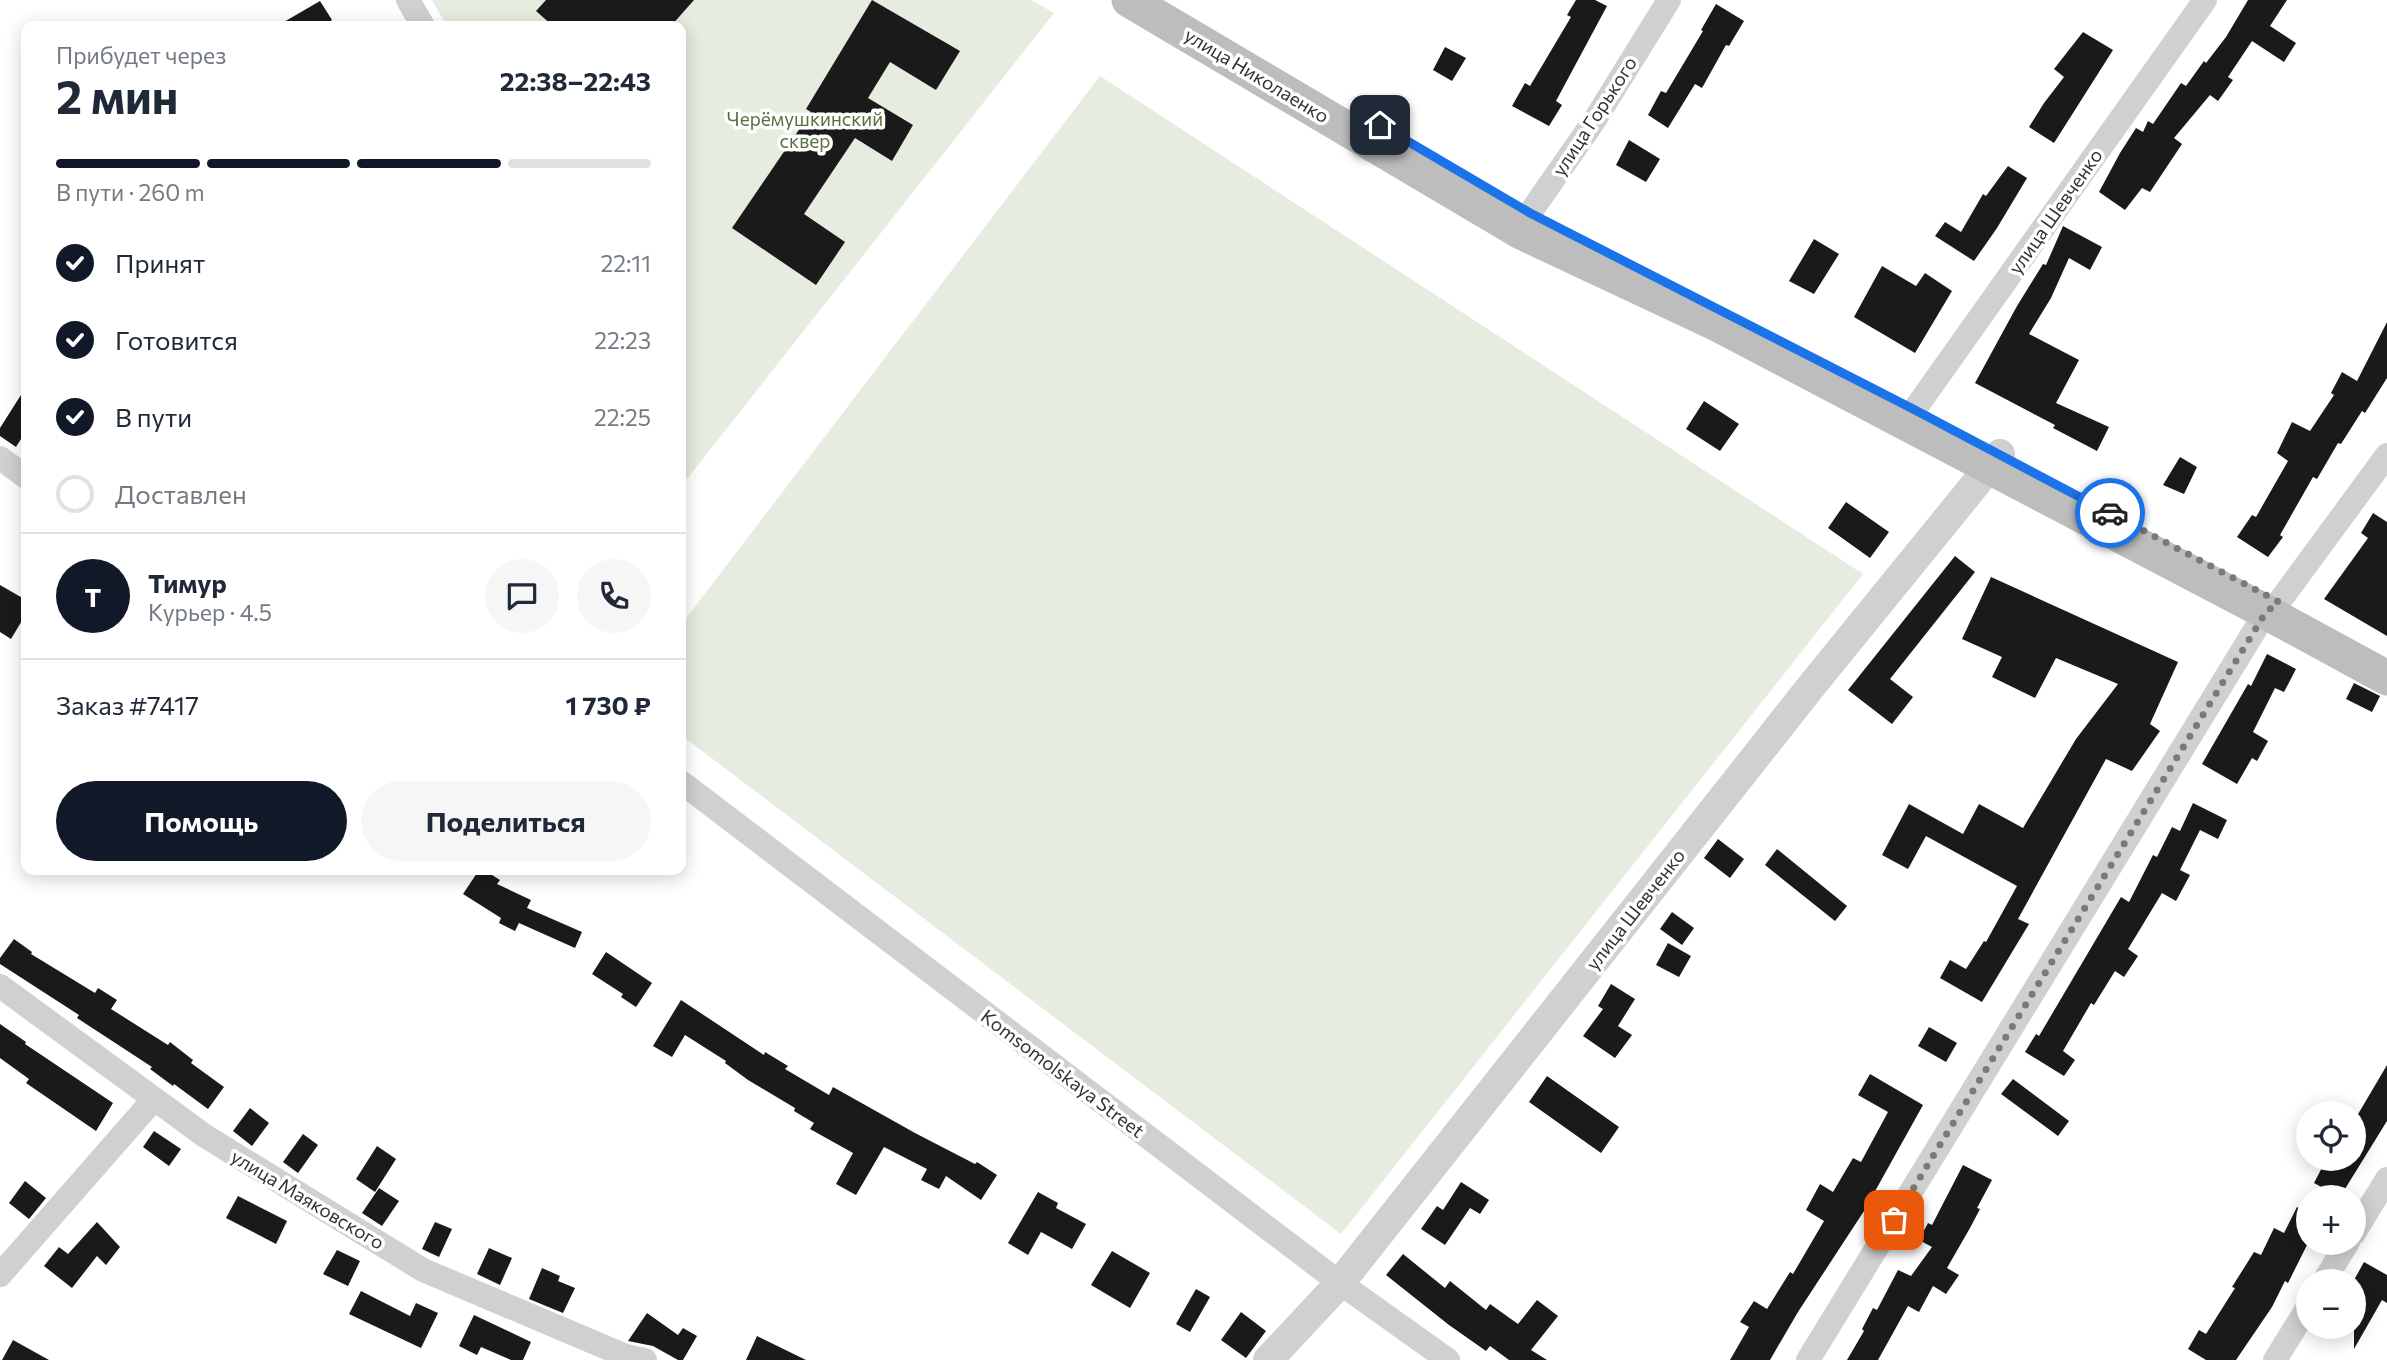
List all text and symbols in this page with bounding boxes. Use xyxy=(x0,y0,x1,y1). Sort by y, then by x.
street label: улица Николаенко xyxy=(1181,23,1333,127)
text: Прибудет через xyxy=(56,41,226,69)
street label: улица Горького xyxy=(1547,52,1641,180)
text: 22:38–22:43 xyxy=(500,65,651,96)
text: 2 мин xyxy=(56,67,178,123)
pin xyxy=(1350,95,1410,155)
icon: home xyxy=(1361,106,1399,144)
park label: Черёмушкинский сквер xyxy=(727,107,883,152)
street label: улица Шевченко xyxy=(2003,144,2107,278)
text: В пути · 260 m xyxy=(56,178,205,206)
icon: check xyxy=(56,244,94,282)
text: Принят xyxy=(115,247,205,278)
text: 22:11 xyxy=(600,249,651,277)
icon: check xyxy=(56,321,94,359)
text: Готовится xyxy=(115,324,238,355)
text: 22:23 xyxy=(594,326,651,354)
icon: check xyxy=(56,398,94,436)
text: В пути xyxy=(115,401,192,432)
text: 22:25 xyxy=(594,403,651,431)
text: Доставлен xyxy=(115,478,247,509)
courier xyxy=(2075,478,2145,548)
icon: car xyxy=(2091,494,2129,532)
button: chat xyxy=(485,559,559,633)
button: phone xyxy=(577,559,651,633)
text: Тимур xyxy=(148,567,227,598)
text: Т xyxy=(85,581,101,612)
text: Курьер · 4.5 xyxy=(148,598,272,626)
text: Заказ #7417 xyxy=(56,689,199,720)
text: 1 730 ₽ xyxy=(565,689,651,720)
button: Помощь xyxy=(56,781,347,861)
button: Поделиться xyxy=(361,781,651,861)
street label: улица Шевченко xyxy=(1581,844,1689,974)
street label: Komsomolskaya Street xyxy=(977,1004,1149,1142)
map controls xyxy=(2296,1101,2366,1339)
button: locate xyxy=(2296,1101,2366,1171)
street label: улица Маяковского xyxy=(227,1144,389,1254)
button: + xyxy=(2296,1185,2366,1255)
pin xyxy=(1864,1190,1924,1250)
icon: bag xyxy=(1875,1201,1913,1239)
button: − xyxy=(2296,1269,2366,1339)

